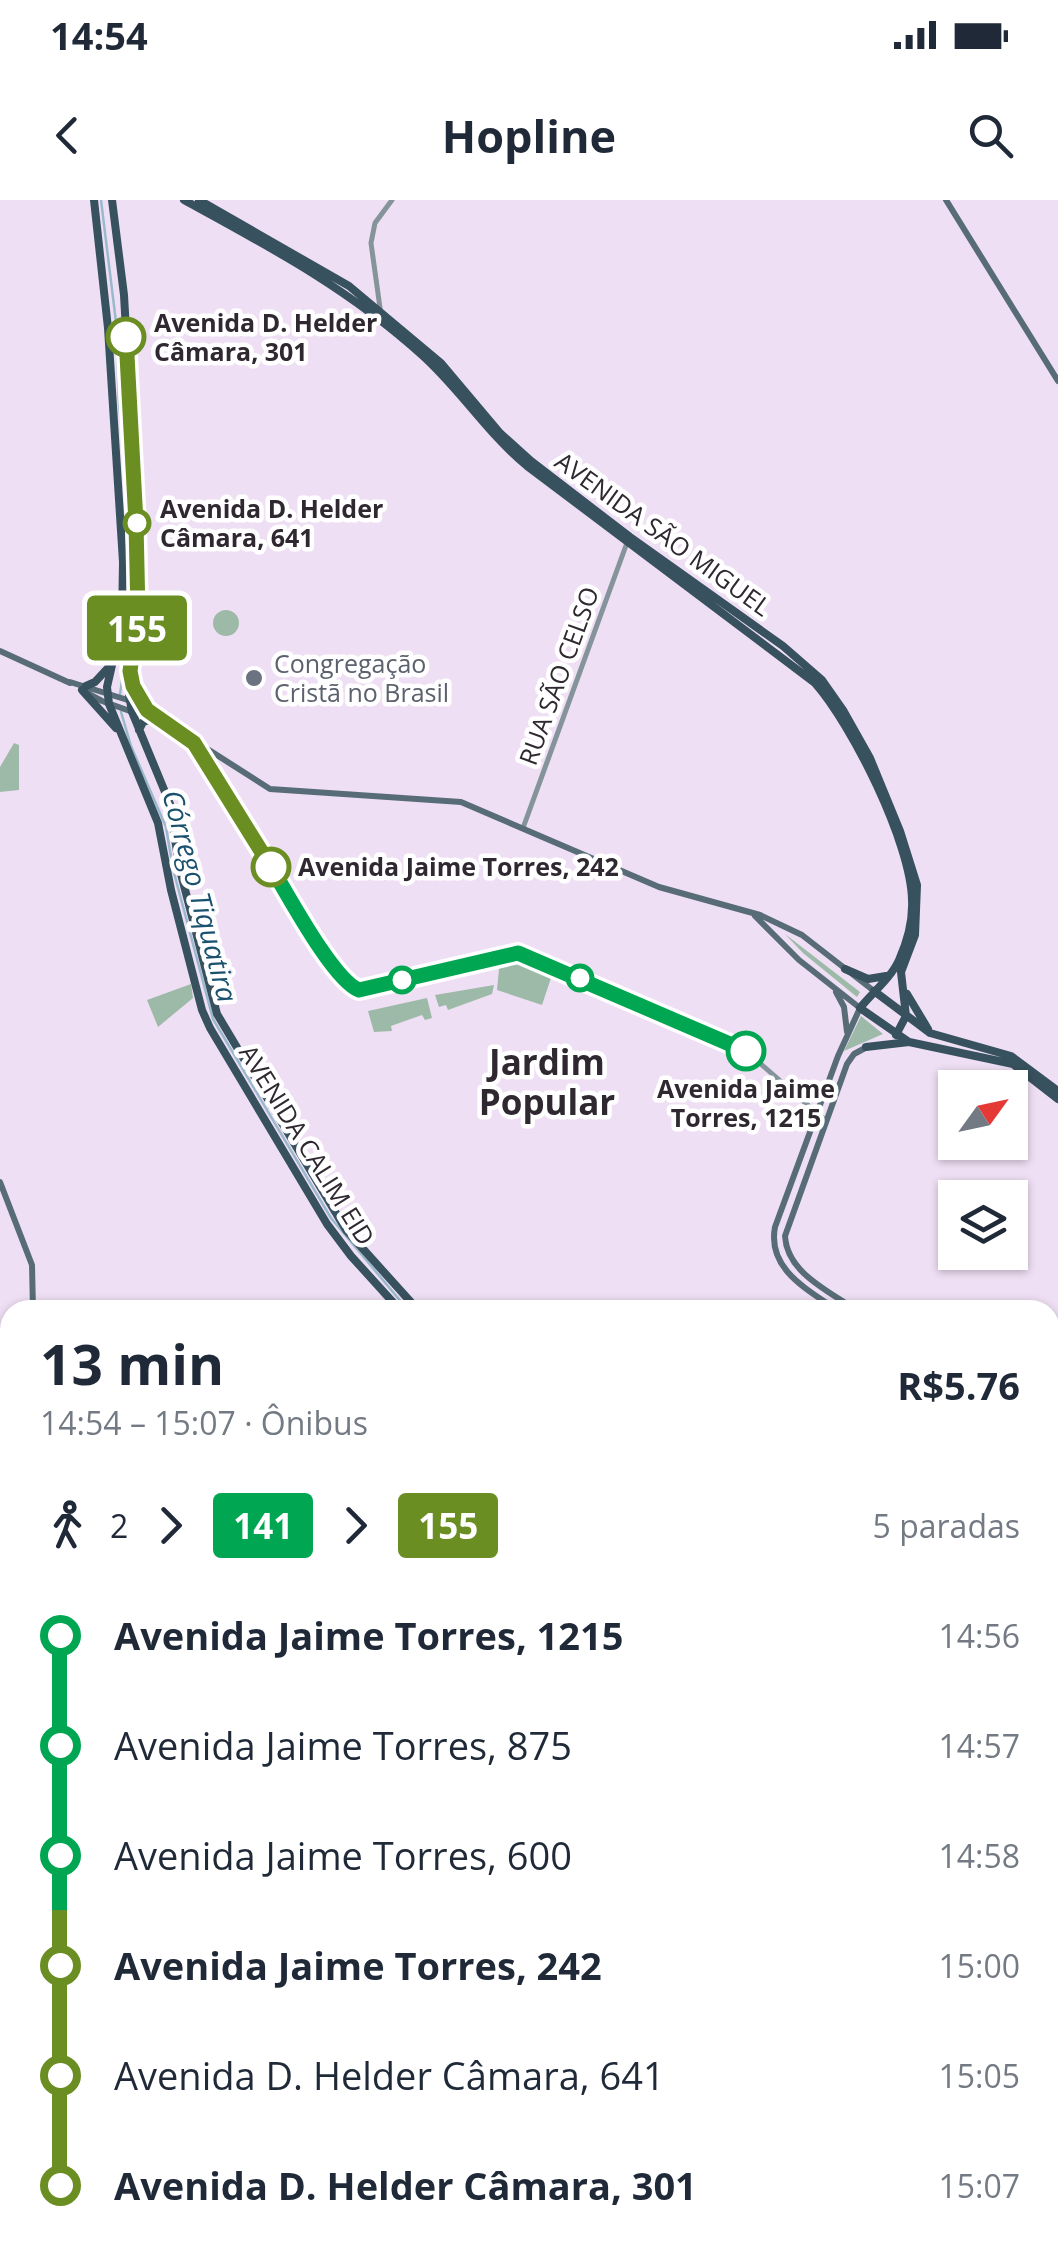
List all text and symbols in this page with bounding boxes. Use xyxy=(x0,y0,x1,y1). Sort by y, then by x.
text: 14:54 xyxy=(50,9,148,61)
text: Hopline xyxy=(442,105,616,166)
icon: back xyxy=(40,108,95,163)
icon: search xyxy=(963,108,1018,163)
place label: Avenida D. Helder Câmara, 301 xyxy=(154,305,377,368)
marker: Avenida D. Helder Câmara, 301 xyxy=(107,318,145,356)
street label: AVENIDA SÃO MIGUEL xyxy=(549,443,778,623)
place label: Avenida D. Helder Câmara, 641 xyxy=(160,491,383,554)
marker: Avenida D. Helder Câmara, 641 xyxy=(124,510,150,536)
street label: RUA SÃO CELSO xyxy=(510,582,606,769)
line badge: 155 xyxy=(80,596,194,660)
text: 155 xyxy=(107,605,167,652)
place label: Congregação Cristã no Brasil xyxy=(274,646,449,709)
marker: Congregação Cristã no Brasil xyxy=(243,667,265,689)
water label: Córrego Tiquatira xyxy=(154,785,248,1006)
marker: Avenida Jaime Torres, 242 xyxy=(252,848,290,886)
place label: Avenida Jaime Torres, 242 xyxy=(298,849,619,883)
unlabelled marker xyxy=(567,965,593,991)
unlabelled marker xyxy=(389,967,415,993)
marker: Avenida Jaime Torres, 1215 xyxy=(727,1032,765,1070)
street label: AVENIDA CALIM EID xyxy=(232,1038,383,1251)
district label: Jardim Popular xyxy=(479,1038,615,1125)
north arrow xyxy=(938,1070,1028,1160)
map controls xyxy=(938,1070,1028,1270)
place label: Avenida Jaime Torres, 1215 xyxy=(657,1071,835,1134)
button: layers xyxy=(938,1180,1028,1270)
text: 13 min xyxy=(40,1326,224,1401)
text: R$5.76 xyxy=(897,1359,1020,1411)
text: 14:54 – 15:07 · Ônibus xyxy=(40,1401,368,1444)
icon: walk xyxy=(40,1498,95,1553)
icon: forward xyxy=(143,1498,198,1553)
icon: forward xyxy=(328,1498,383,1553)
text: 141 xyxy=(233,1502,293,1549)
text: 155 xyxy=(418,1502,478,1549)
text: 2 xyxy=(110,1504,128,1547)
text: 5 paradas xyxy=(873,1504,1020,1547)
text: Avenida Jaime Torres, 1215 xyxy=(114,1609,624,1661)
text: 14:56 xyxy=(938,1614,1020,1657)
text: Avenida Jaime Torres, 875 xyxy=(114,1719,572,1771)
text: 14:57 xyxy=(938,1724,1020,1767)
text: Avenida Jaime Torres, 600 xyxy=(114,1829,572,1881)
text: 14:58 xyxy=(938,1834,1020,1877)
text: Avenida Jaime Torres, 242 xyxy=(114,1939,602,1991)
text: 15:00 xyxy=(938,1944,1020,1987)
text: Avenida D. Helder Câmara, 641 xyxy=(114,2049,665,2101)
text: 15:05 xyxy=(938,2054,1020,2097)
text: Avenida D. Helder Câmara, 301 xyxy=(114,2159,697,2211)
text: 15:07 xyxy=(938,2164,1020,2207)

